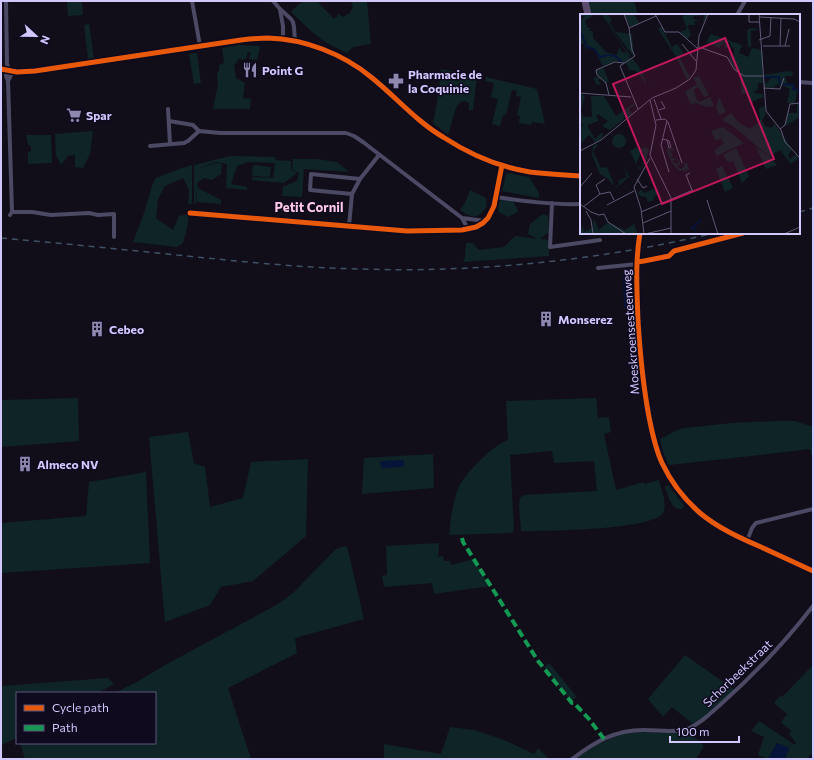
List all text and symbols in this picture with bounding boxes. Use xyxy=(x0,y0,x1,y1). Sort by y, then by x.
inset map xyxy=(580,14,800,234)
north arrow xyxy=(16,16,56,56)
text: N xyxy=(38,34,53,46)
restaurant icon: Point G xyxy=(241,61,259,79)
place label: Point G xyxy=(262,63,303,77)
place label: Pharmacie de la Coquinie xyxy=(408,67,482,95)
pharmacy icon: Pharmacie de la Coquinie xyxy=(387,72,405,90)
supermarket icon: Spar xyxy=(65,106,83,124)
place label: Spar xyxy=(86,108,112,122)
district label: Petit Cornil xyxy=(275,199,343,215)
street label: Moeskroensesteenweg xyxy=(619,268,641,395)
building icon: Monserez xyxy=(537,310,555,328)
place label: Monserez xyxy=(558,312,613,326)
building icon: Cebeo xyxy=(88,320,106,338)
place label: Cebeo xyxy=(109,322,144,336)
building icon: Almeco NV xyxy=(16,455,34,473)
place label: Almeco NV xyxy=(37,457,99,471)
street label: Schorbeekstraat xyxy=(700,636,774,709)
legend xyxy=(16,692,156,744)
text: Cycle path xyxy=(52,700,109,714)
scale bar xyxy=(670,718,739,744)
text: Path xyxy=(52,720,78,734)
text: 100 m xyxy=(676,724,710,738)

